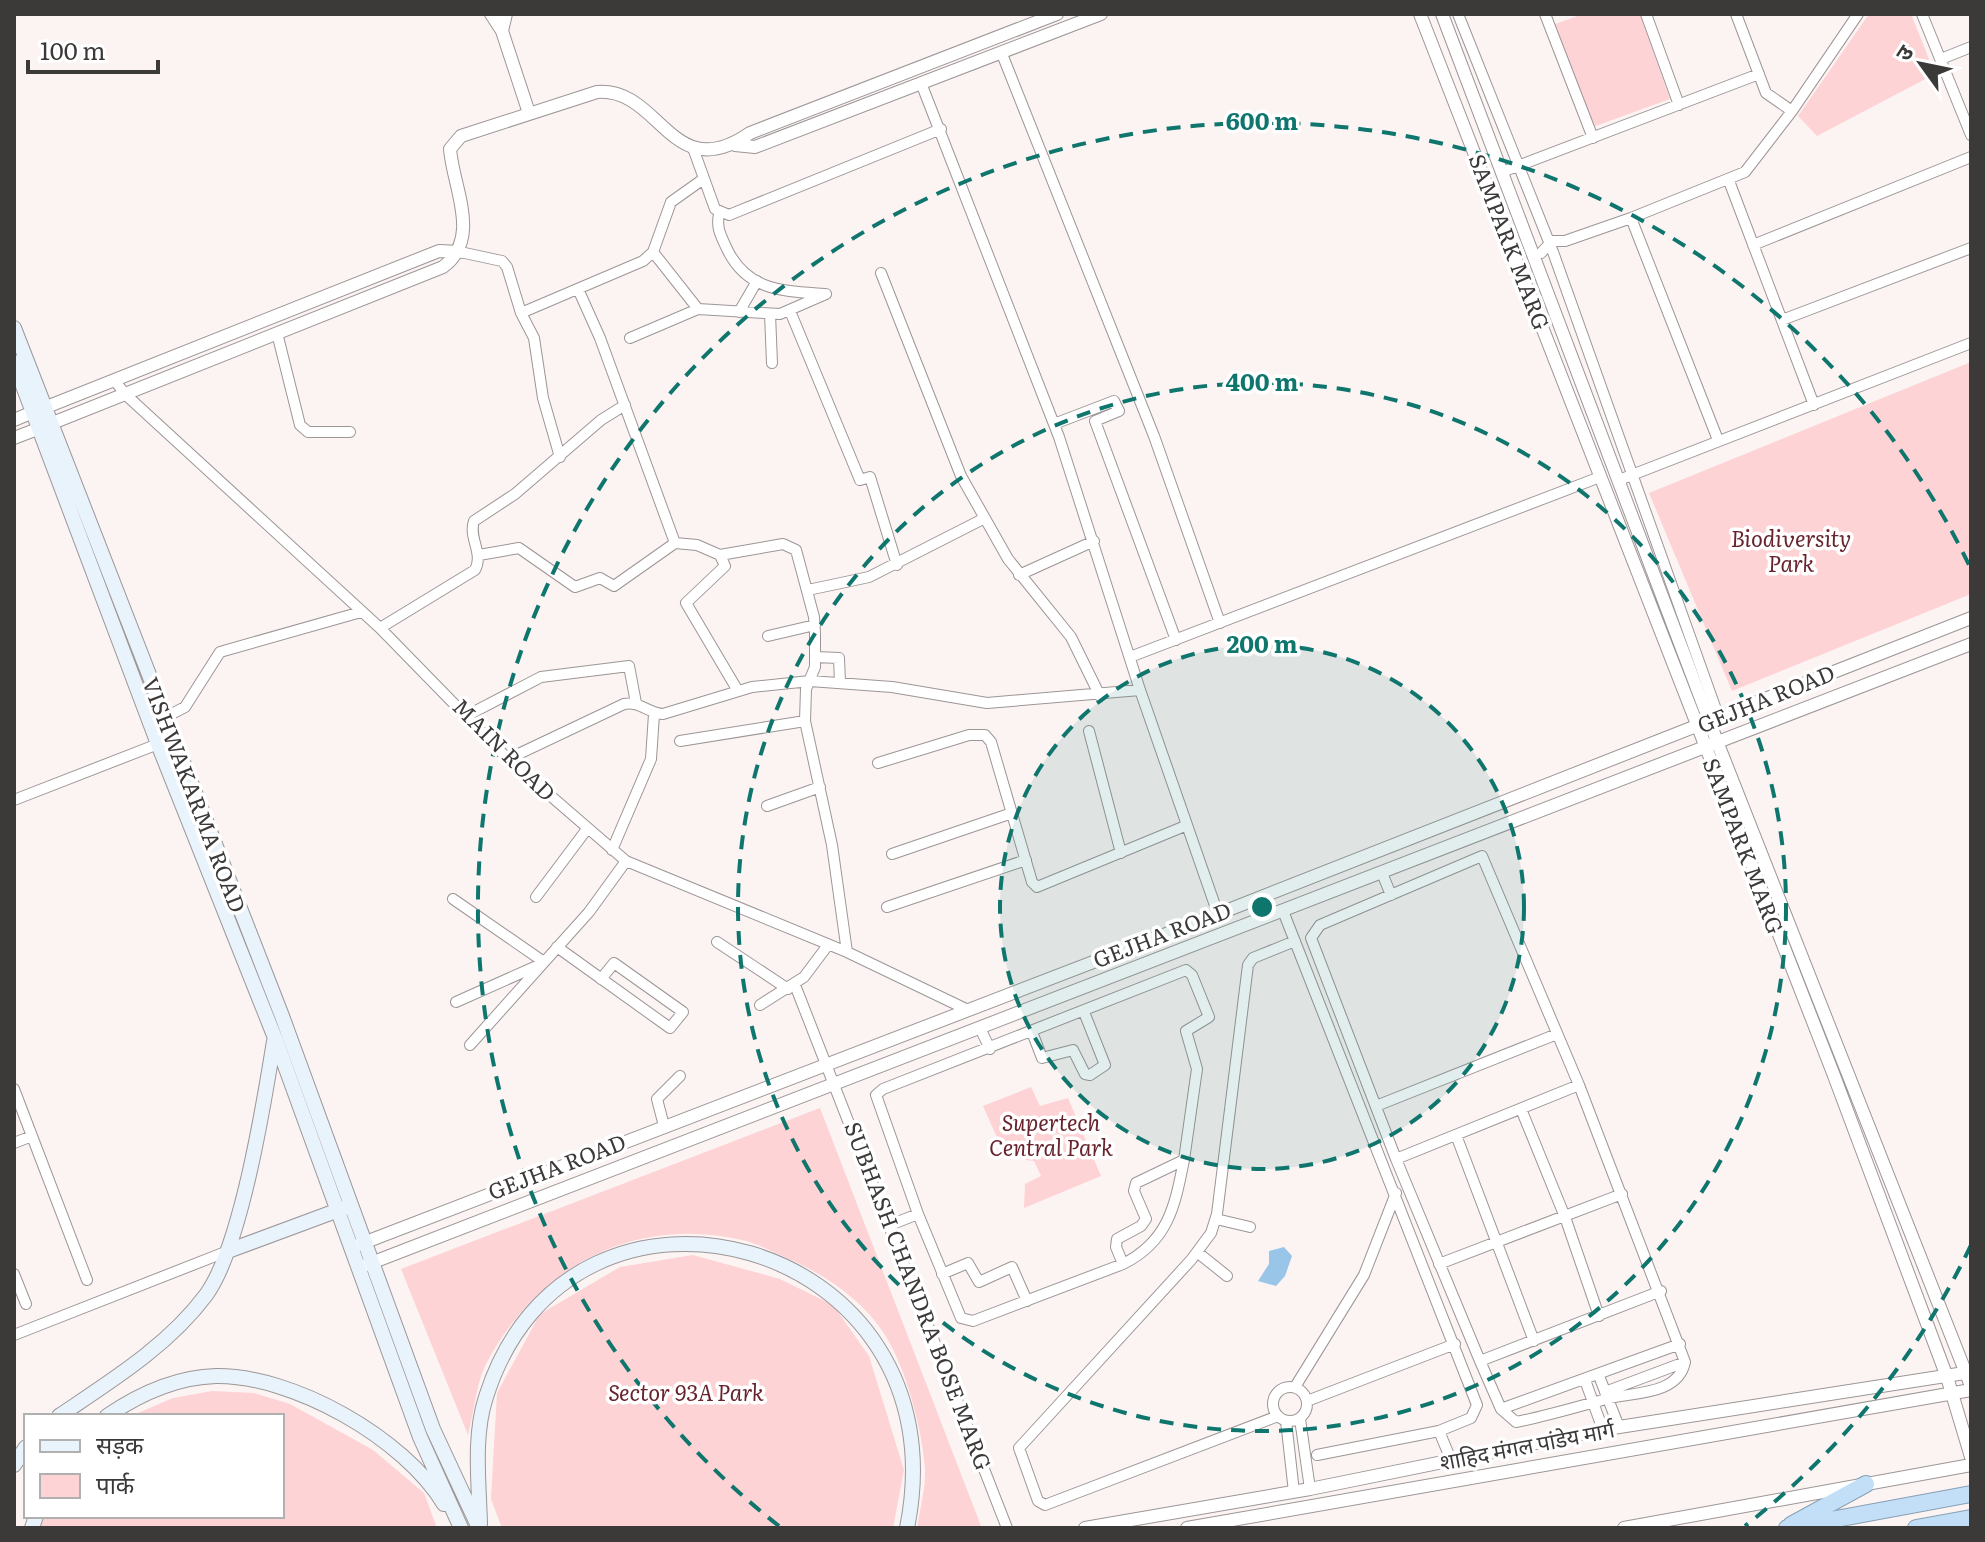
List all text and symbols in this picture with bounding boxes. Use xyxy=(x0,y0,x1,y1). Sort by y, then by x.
scale bar xyxy=(28,24,158,74)
north arrow xyxy=(1881,24,1961,104)
text: 100 m xyxy=(40,32,106,67)
text: उ xyxy=(1886,37,1921,67)
text: 600 m xyxy=(1226,102,1298,137)
street label: SAMPARK MARG xyxy=(1462,149,1559,334)
text: 400 m xyxy=(1226,363,1298,398)
park label: Biodiversity Park xyxy=(1731,521,1851,579)
text: 200 m xyxy=(1226,625,1298,660)
street label: GEJHA ROAD xyxy=(1692,655,1839,740)
street label: VISHWAKARMA ROAD xyxy=(135,672,256,917)
street label: MAIN ROAD xyxy=(446,690,564,808)
street label: SAMPARK MARG xyxy=(1696,753,1793,938)
street label: GEJHA ROAD xyxy=(1088,892,1235,975)
centre of rings xyxy=(1248,893,1276,921)
park label: Supertech Central Park xyxy=(989,1105,1113,1163)
street label: SUBHASH CHANDRA BOSE MARG xyxy=(838,1117,1001,1474)
street label: GEJHA ROAD xyxy=(483,1124,630,1207)
park label: Sector 93A Park xyxy=(608,1375,764,1408)
street label: शाहिद मंगल पांडेय मार्ग xyxy=(1437,1411,1618,1478)
legend xyxy=(24,1414,284,1518)
text: सड़क xyxy=(96,1426,144,1461)
text: पार्क xyxy=(96,1466,135,1501)

